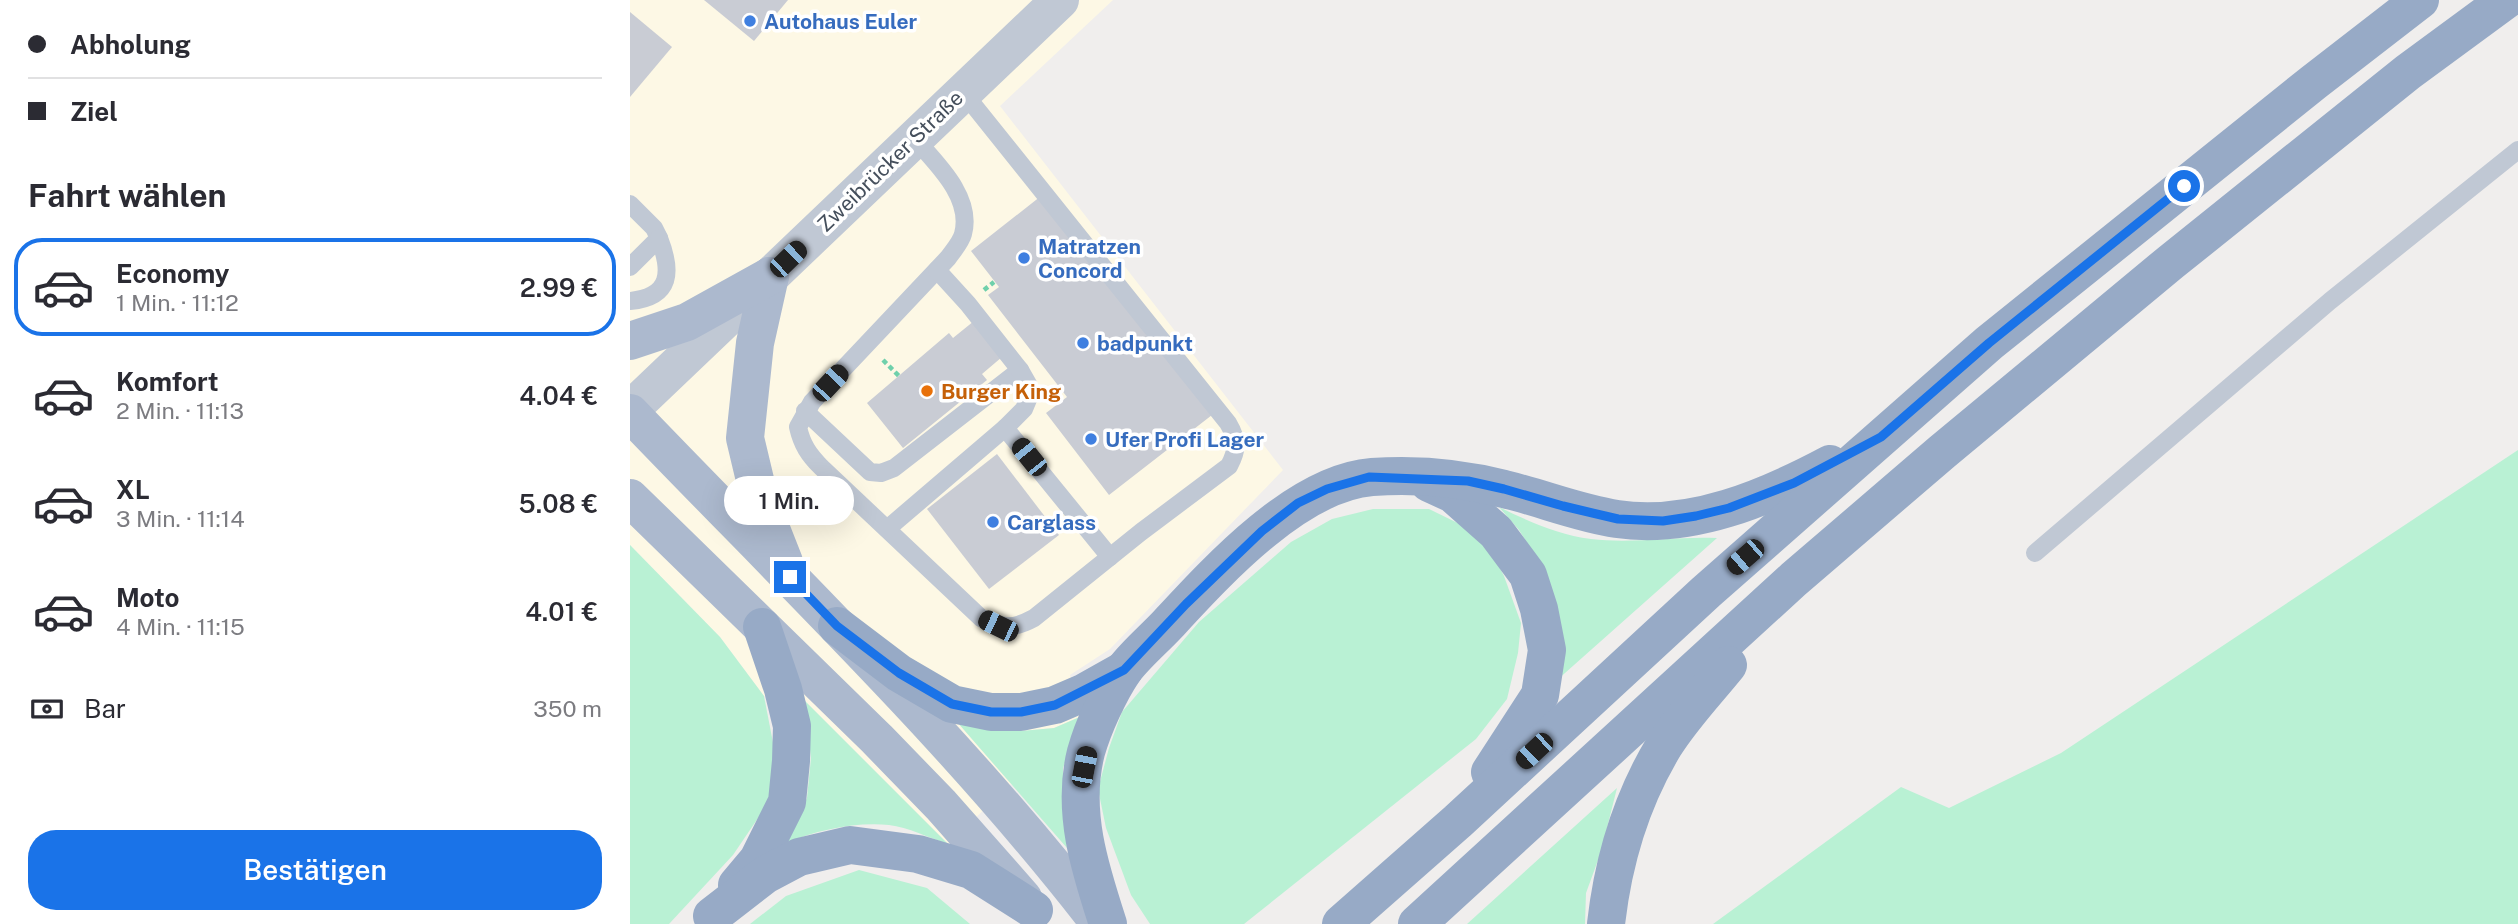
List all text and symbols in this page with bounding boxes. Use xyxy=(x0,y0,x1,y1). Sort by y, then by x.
place label: Autohaus Euler xyxy=(764,9,917,34)
marker: Autohaus Euler xyxy=(742,13,758,29)
text: Abholung xyxy=(70,29,191,60)
street label: Zweibrücker Straße xyxy=(812,85,968,237)
text: Ziel xyxy=(70,96,118,127)
route start xyxy=(2168,170,2200,202)
text: Fahrt wählen xyxy=(28,177,227,214)
place label: Matratzen Concord xyxy=(1038,234,1141,283)
car xyxy=(766,237,811,281)
marker: Matratzen Concord xyxy=(1016,250,1032,266)
icon: car xyxy=(32,256,95,319)
text: Economy xyxy=(116,258,229,289)
text: 2.99 € xyxy=(520,272,598,303)
text: 1 Min. · 11:12 xyxy=(116,289,239,316)
place label: badpunkt xyxy=(1097,331,1193,356)
marker: badpunkt xyxy=(1075,335,1091,351)
car xyxy=(808,360,853,406)
icon: car xyxy=(32,364,95,427)
text: Komfort xyxy=(116,366,218,397)
place label: Burger King xyxy=(941,379,1061,404)
text: 4.04 € xyxy=(519,380,598,411)
marker: Burger King xyxy=(919,383,935,399)
text: 2 Min. · 11:13 xyxy=(116,397,244,424)
place label: Ufer Profi Lager xyxy=(1105,427,1265,452)
marker: Ufer Profi Lager xyxy=(1083,431,1099,447)
car xyxy=(1008,434,1051,480)
icon: car xyxy=(32,472,95,535)
text: XL xyxy=(116,474,150,505)
callout: 1 Min. xyxy=(725,476,855,524)
text: 1 Min. xyxy=(758,487,820,514)
text: 5.08 € xyxy=(519,488,598,519)
text: 3 Min. · 11:14 xyxy=(116,505,245,532)
place label: Carglass xyxy=(1007,510,1096,535)
marker: Carglass xyxy=(985,514,1001,530)
car xyxy=(1723,535,1768,579)
route end xyxy=(774,561,806,593)
icon: car xyxy=(32,580,95,643)
text: Moto xyxy=(116,582,179,613)
text: 4.01 € xyxy=(525,596,598,627)
car xyxy=(975,607,1022,645)
text: 4 Min. · 11:15 xyxy=(116,613,245,640)
icon: cash xyxy=(28,690,66,728)
text: Bar xyxy=(84,693,126,724)
text: 350 m xyxy=(533,695,602,722)
car xyxy=(1512,729,1557,773)
car xyxy=(1070,744,1099,790)
button: Bestätigen xyxy=(28,830,602,910)

